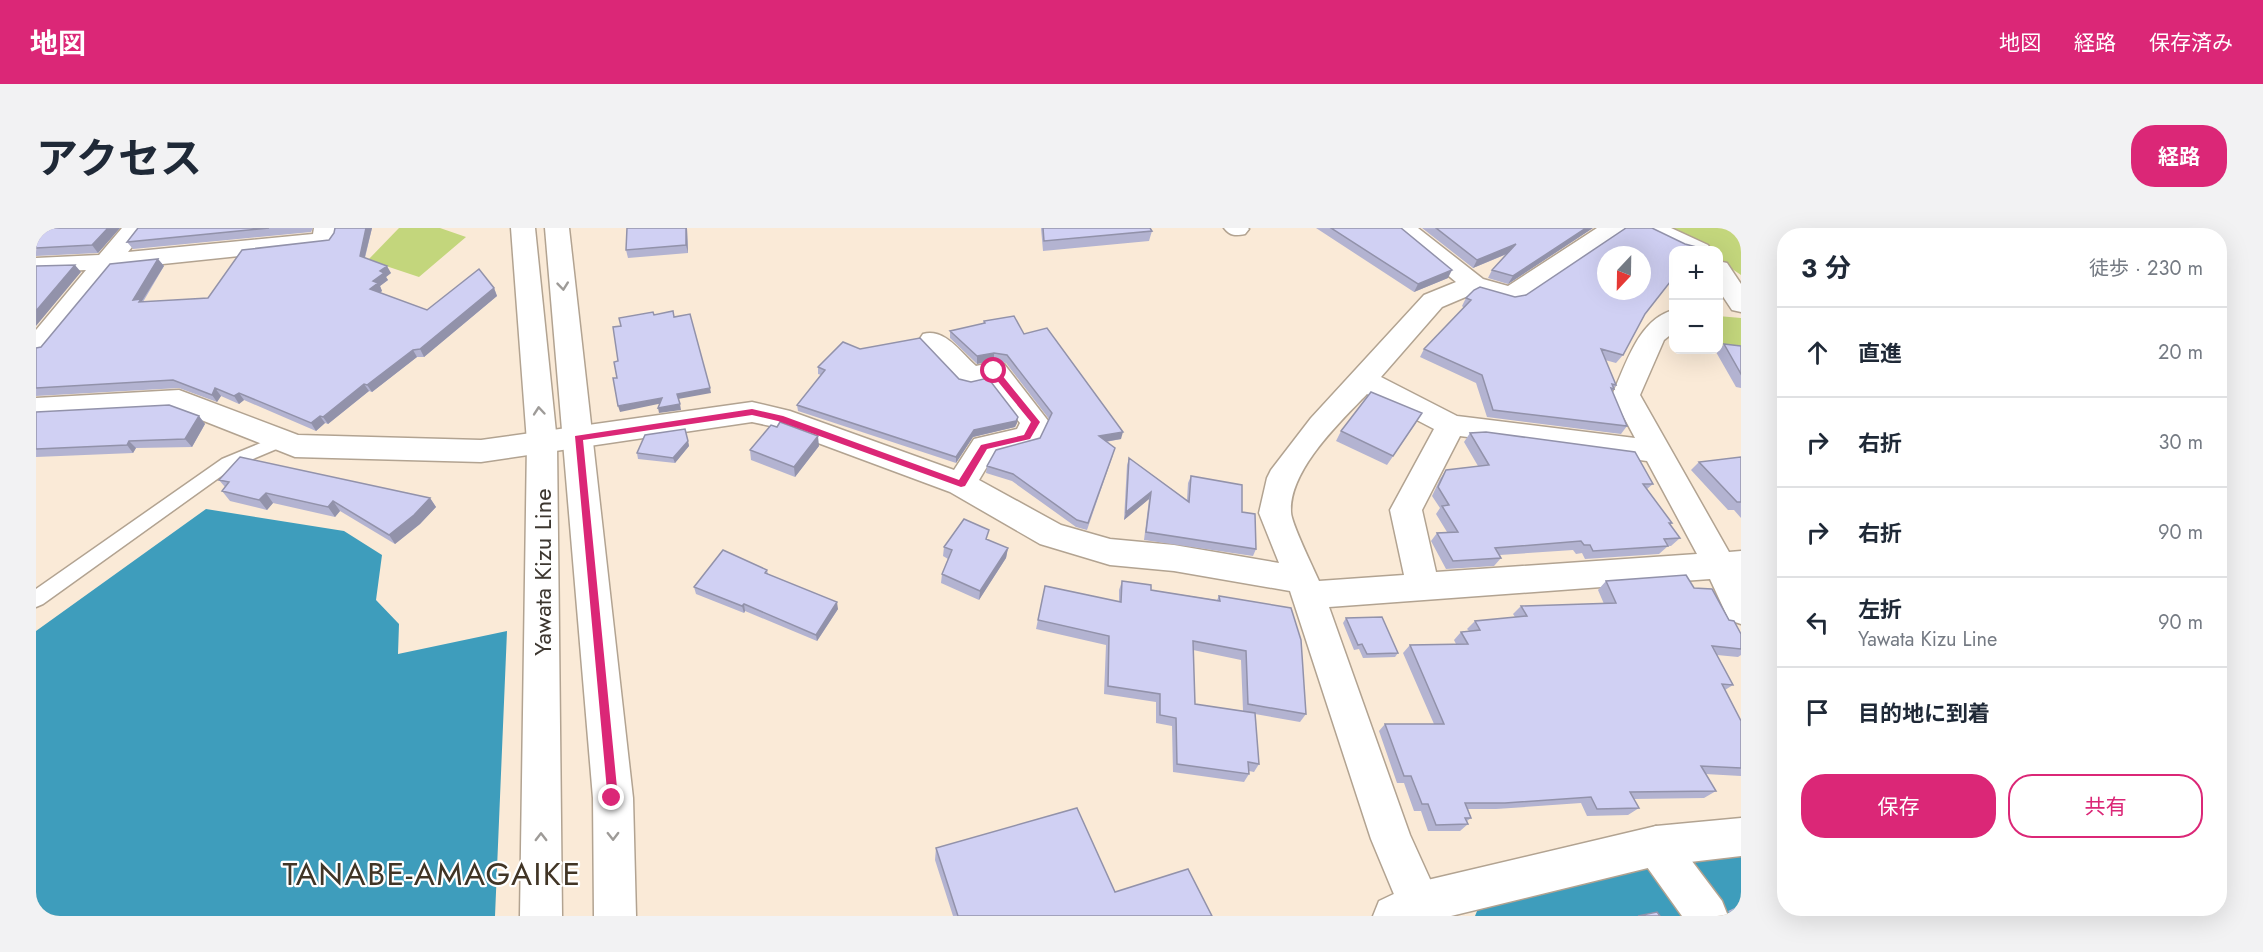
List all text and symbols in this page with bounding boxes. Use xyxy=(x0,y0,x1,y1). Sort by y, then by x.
text: 地図 xyxy=(30,23,86,64)
text: 地図 xyxy=(1999,28,2041,58)
text: 経路 xyxy=(2074,28,2116,58)
text: 保存済み xyxy=(2149,28,2233,58)
button: 経路 xyxy=(2131,125,2227,187)
text: アクセス xyxy=(36,128,202,189)
north arrow xyxy=(1597,246,1651,300)
map controls xyxy=(1669,246,1723,354)
button: + xyxy=(1669,246,1723,300)
text: 3 分 xyxy=(1801,249,1851,287)
text: 徒歩 · 230 m xyxy=(2089,254,2203,283)
one-way arrow xyxy=(556,282,569,291)
button: − xyxy=(1669,300,1723,354)
icon: ahead xyxy=(1801,336,1834,369)
text: 直進 xyxy=(1858,337,1902,369)
text: 20 m xyxy=(2158,338,2203,367)
route start xyxy=(980,357,1006,383)
one-way arrow xyxy=(533,406,546,415)
icon: right xyxy=(1801,426,1834,459)
text: 右折 xyxy=(1858,427,1902,459)
text: 30 m xyxy=(2158,428,2203,457)
street label: Yawata Kizu Line xyxy=(525,488,560,656)
icon: right xyxy=(1801,516,1834,549)
text: 右折 xyxy=(1858,517,1902,549)
text: 90 m xyxy=(2158,518,2203,547)
text: 左折 xyxy=(1858,593,1902,625)
icon: left xyxy=(1801,606,1834,639)
text: 90 m xyxy=(2158,608,2203,637)
text: Yawata Kizu Line xyxy=(1858,625,1997,654)
icon: arrive xyxy=(1801,696,1834,729)
text: 目的地に到着 xyxy=(1858,697,1990,729)
button: 保存 xyxy=(1801,774,1996,838)
button: 共有 xyxy=(2008,774,2203,838)
route end xyxy=(598,784,624,810)
one-way arrow xyxy=(607,831,619,840)
one-way arrow xyxy=(535,832,547,841)
district label: TANABE-AMAGAIKE xyxy=(282,851,582,897)

